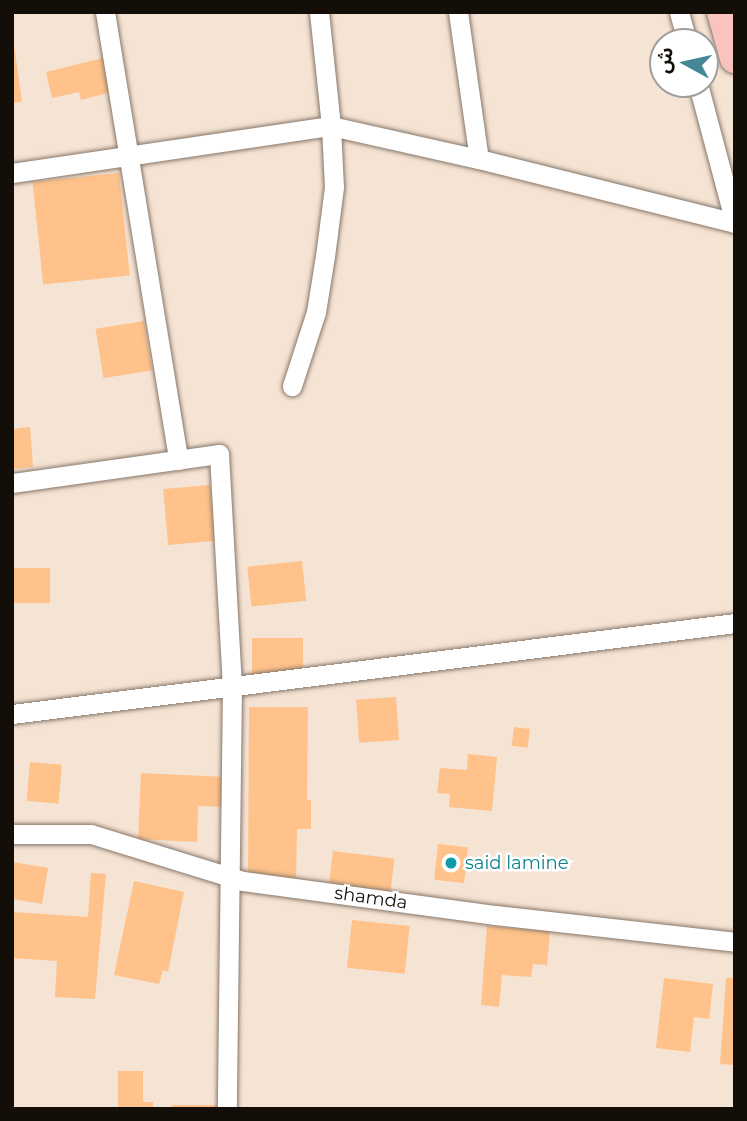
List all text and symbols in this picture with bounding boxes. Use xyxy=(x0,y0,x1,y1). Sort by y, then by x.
north arrow xyxy=(649,28,719,98)
text: ش xyxy=(651,46,678,75)
place label: said lamine xyxy=(465,852,569,874)
marker: said lamine xyxy=(443,855,459,871)
street label: shamda xyxy=(333,882,409,914)

